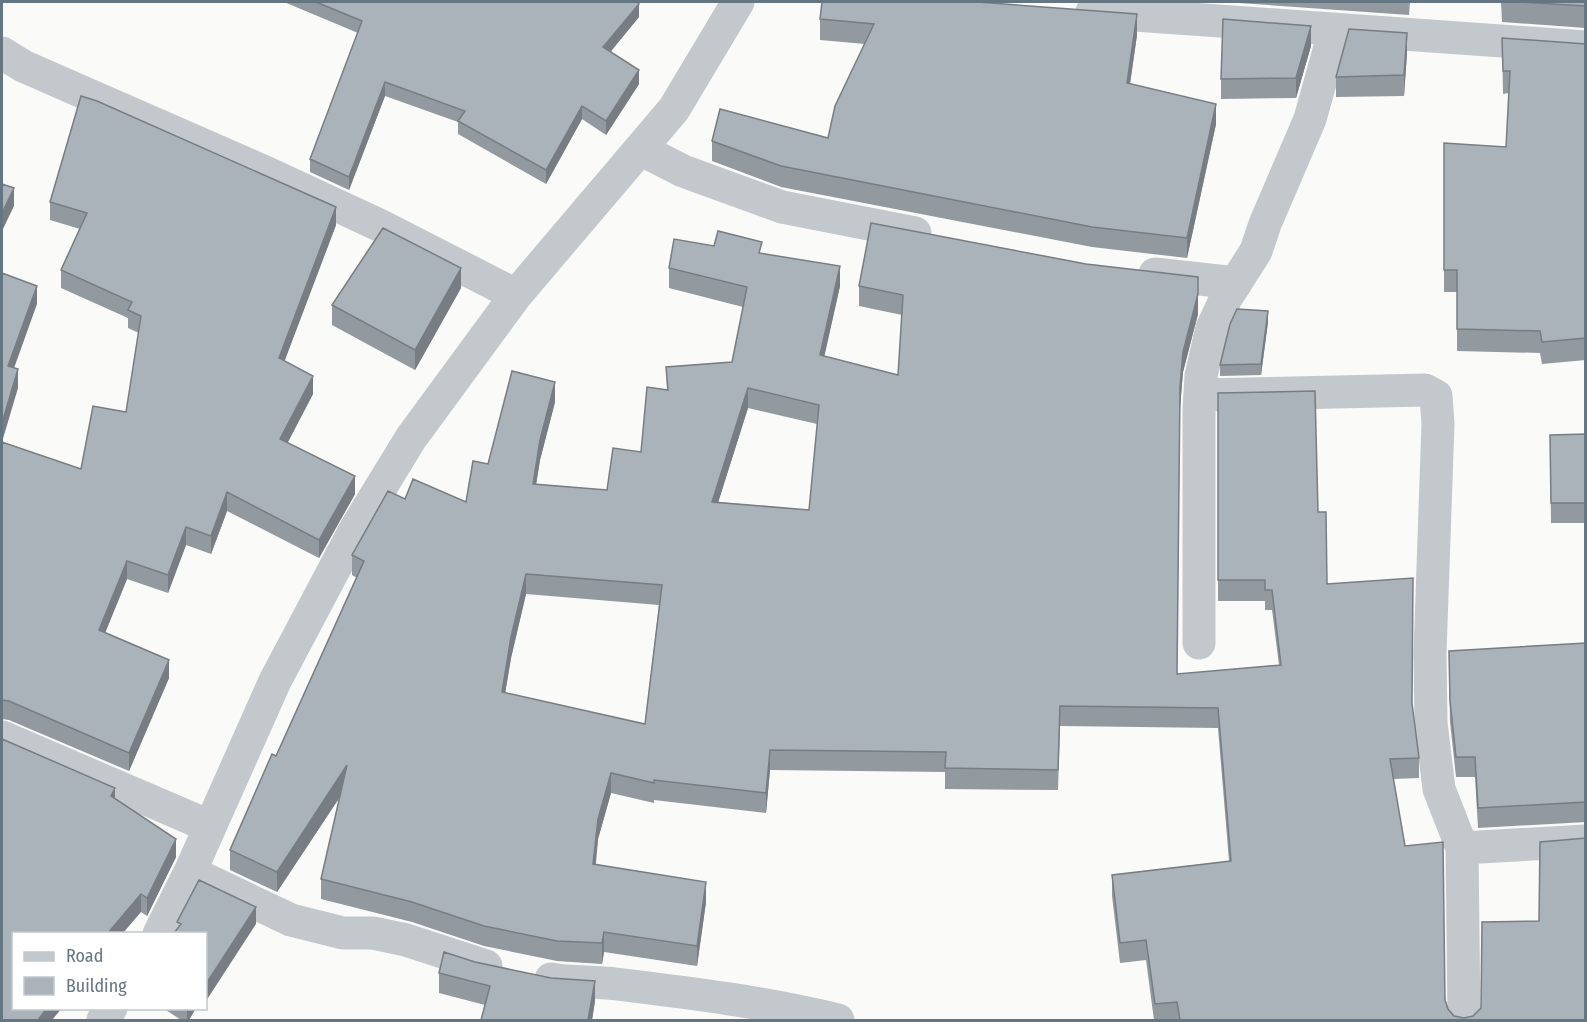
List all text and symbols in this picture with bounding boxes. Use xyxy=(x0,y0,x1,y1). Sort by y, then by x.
legend xyxy=(12,932,207,1010)
text: Road xyxy=(66,945,103,967)
text: Building xyxy=(66,975,127,997)

